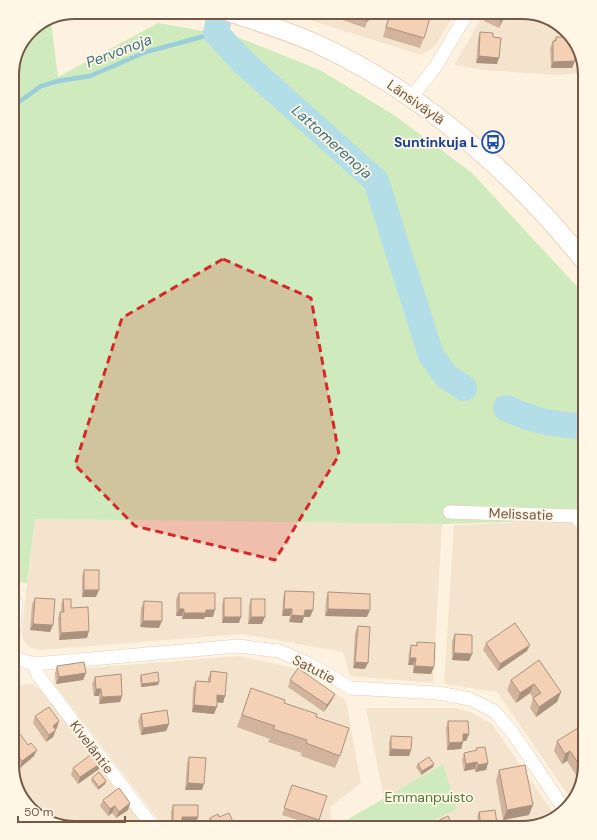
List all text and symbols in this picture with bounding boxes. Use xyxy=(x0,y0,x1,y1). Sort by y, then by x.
water label: Pervonoja xyxy=(83,29,155,73)
street label: Länsiväylä xyxy=(384,76,448,128)
water label: Lattomerenoja xyxy=(287,101,377,183)
bus stop icon: Suntinkuja L xyxy=(480,129,506,155)
place label: Suntinkuja L xyxy=(394,133,478,151)
street label: Melissatie xyxy=(488,504,554,524)
street label: Satutie xyxy=(289,651,339,687)
street label: Kiveläntie xyxy=(66,717,118,777)
park label: Emmanpuisto xyxy=(385,788,473,806)
scale bar xyxy=(18,798,125,824)
text: 50 m xyxy=(24,804,53,820)

